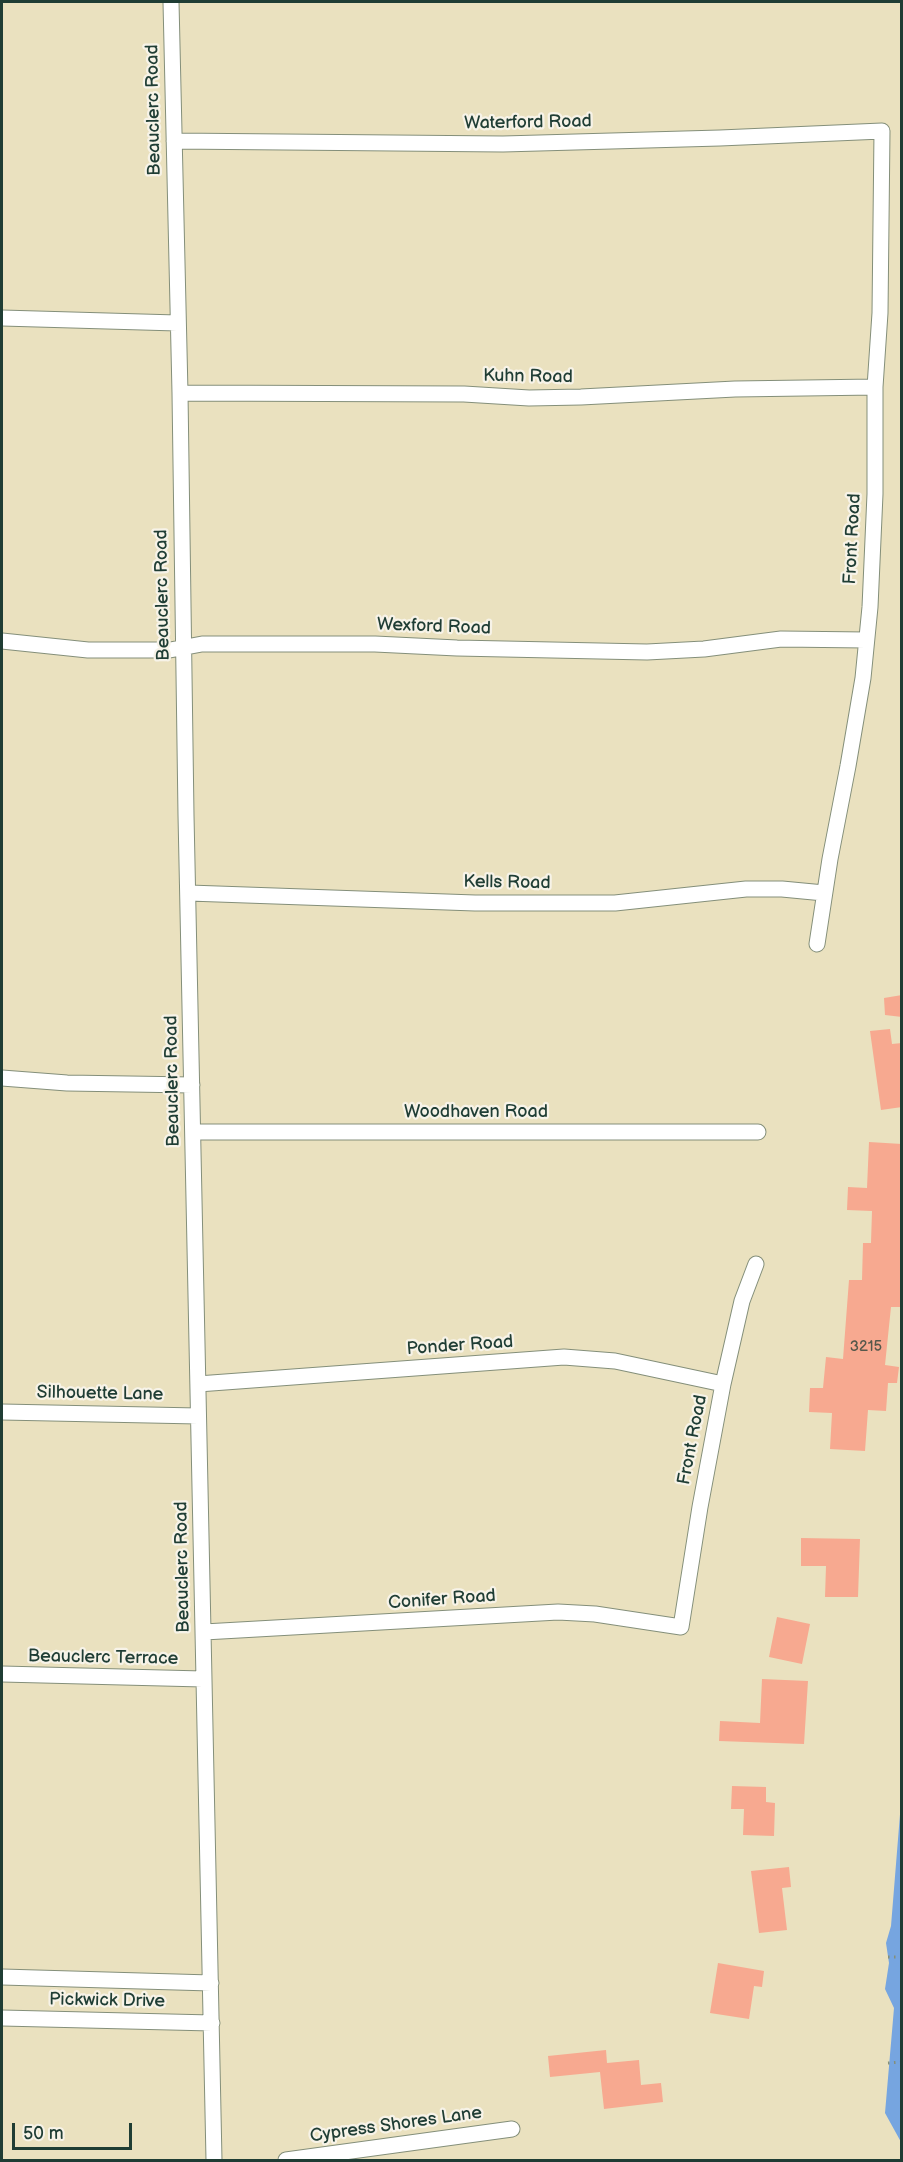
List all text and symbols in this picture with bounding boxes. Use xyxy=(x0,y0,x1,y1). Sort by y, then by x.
street label: Beauclerc Road xyxy=(142,44,166,176)
street label: Waterford Road xyxy=(464,111,592,135)
street label: Kuhn Road xyxy=(483,365,573,389)
street label: Front Road xyxy=(840,493,866,585)
street label: Beauclerc Road xyxy=(151,529,175,661)
street label: Wexford Road xyxy=(377,614,491,640)
street label: Kells Road xyxy=(463,871,551,895)
street label: Beauclerc Road xyxy=(161,1015,185,1147)
street label: Woodhaven Road xyxy=(404,1101,548,1123)
street label: Ponder Road xyxy=(406,1331,514,1361)
house number: 3215 xyxy=(850,1338,882,1356)
street label: Silhouette Lane xyxy=(36,1382,164,1406)
street label: Front Road xyxy=(674,1393,712,1487)
street label: Beauclerc Road xyxy=(171,1501,195,1633)
street label: Conifer Road xyxy=(387,1585,497,1615)
street label: Beauclerc Terrace xyxy=(28,1646,178,1670)
street label: Pickwick Drive xyxy=(49,1989,165,2013)
street label: Cypress Shores Lane xyxy=(309,2102,483,2148)
scale bar xyxy=(15,2111,135,2149)
text: 50 m xyxy=(23,2123,64,2144)

